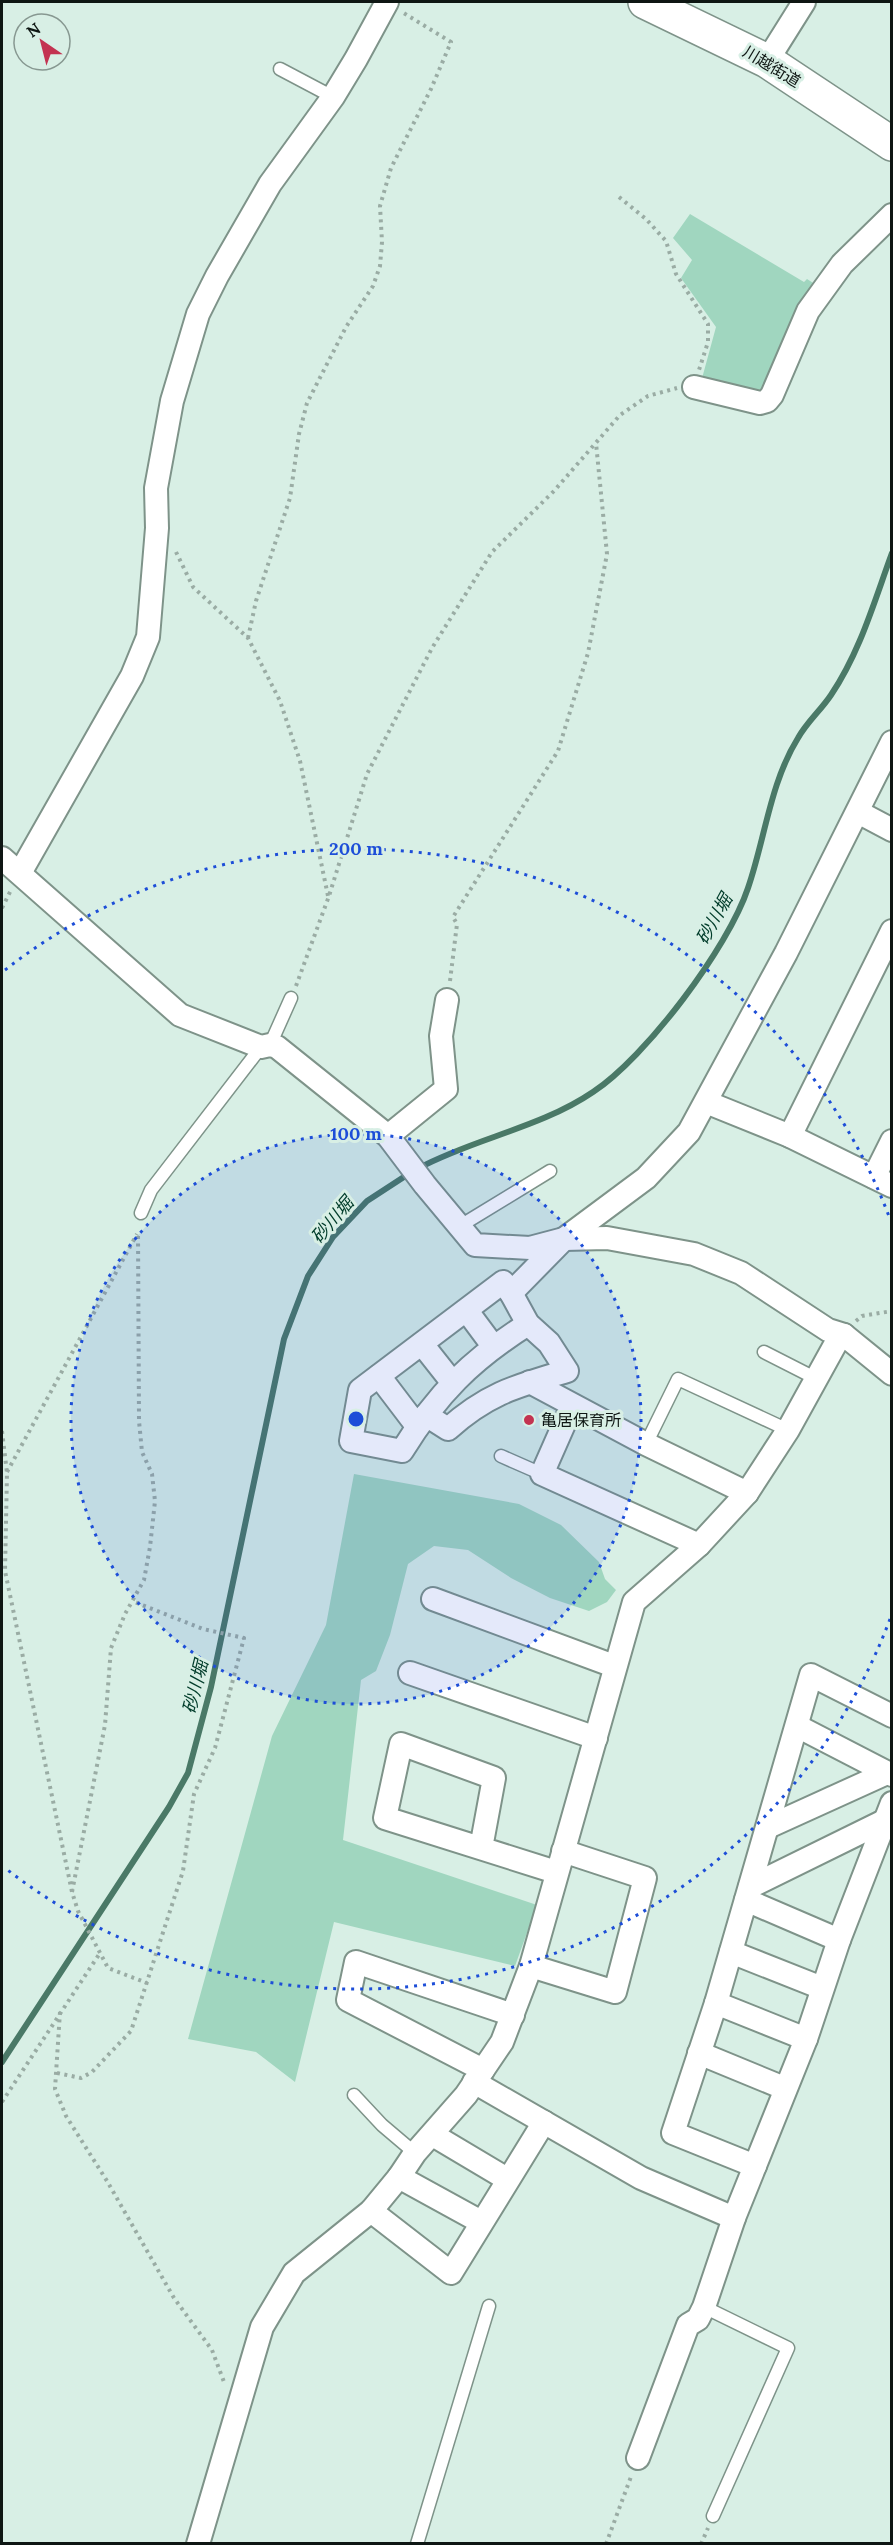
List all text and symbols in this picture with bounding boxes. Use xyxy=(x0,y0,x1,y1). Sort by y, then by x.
north arrow xyxy=(12,12,72,72)
text: N xyxy=(23,18,44,41)
street label: 川越街道 xyxy=(739,41,805,91)
text: 200 m xyxy=(329,837,383,860)
water label: 砂川堀 xyxy=(691,887,739,948)
text: 100 m xyxy=(330,1122,382,1145)
water label: 砂川堀 xyxy=(306,1190,360,1248)
centre of rings xyxy=(346,1409,366,1429)
place label: 亀居保育所 xyxy=(541,1410,621,1430)
marker: 亀居保育所 xyxy=(522,1413,536,1427)
water label: 砂川堀 xyxy=(177,1655,213,1716)

